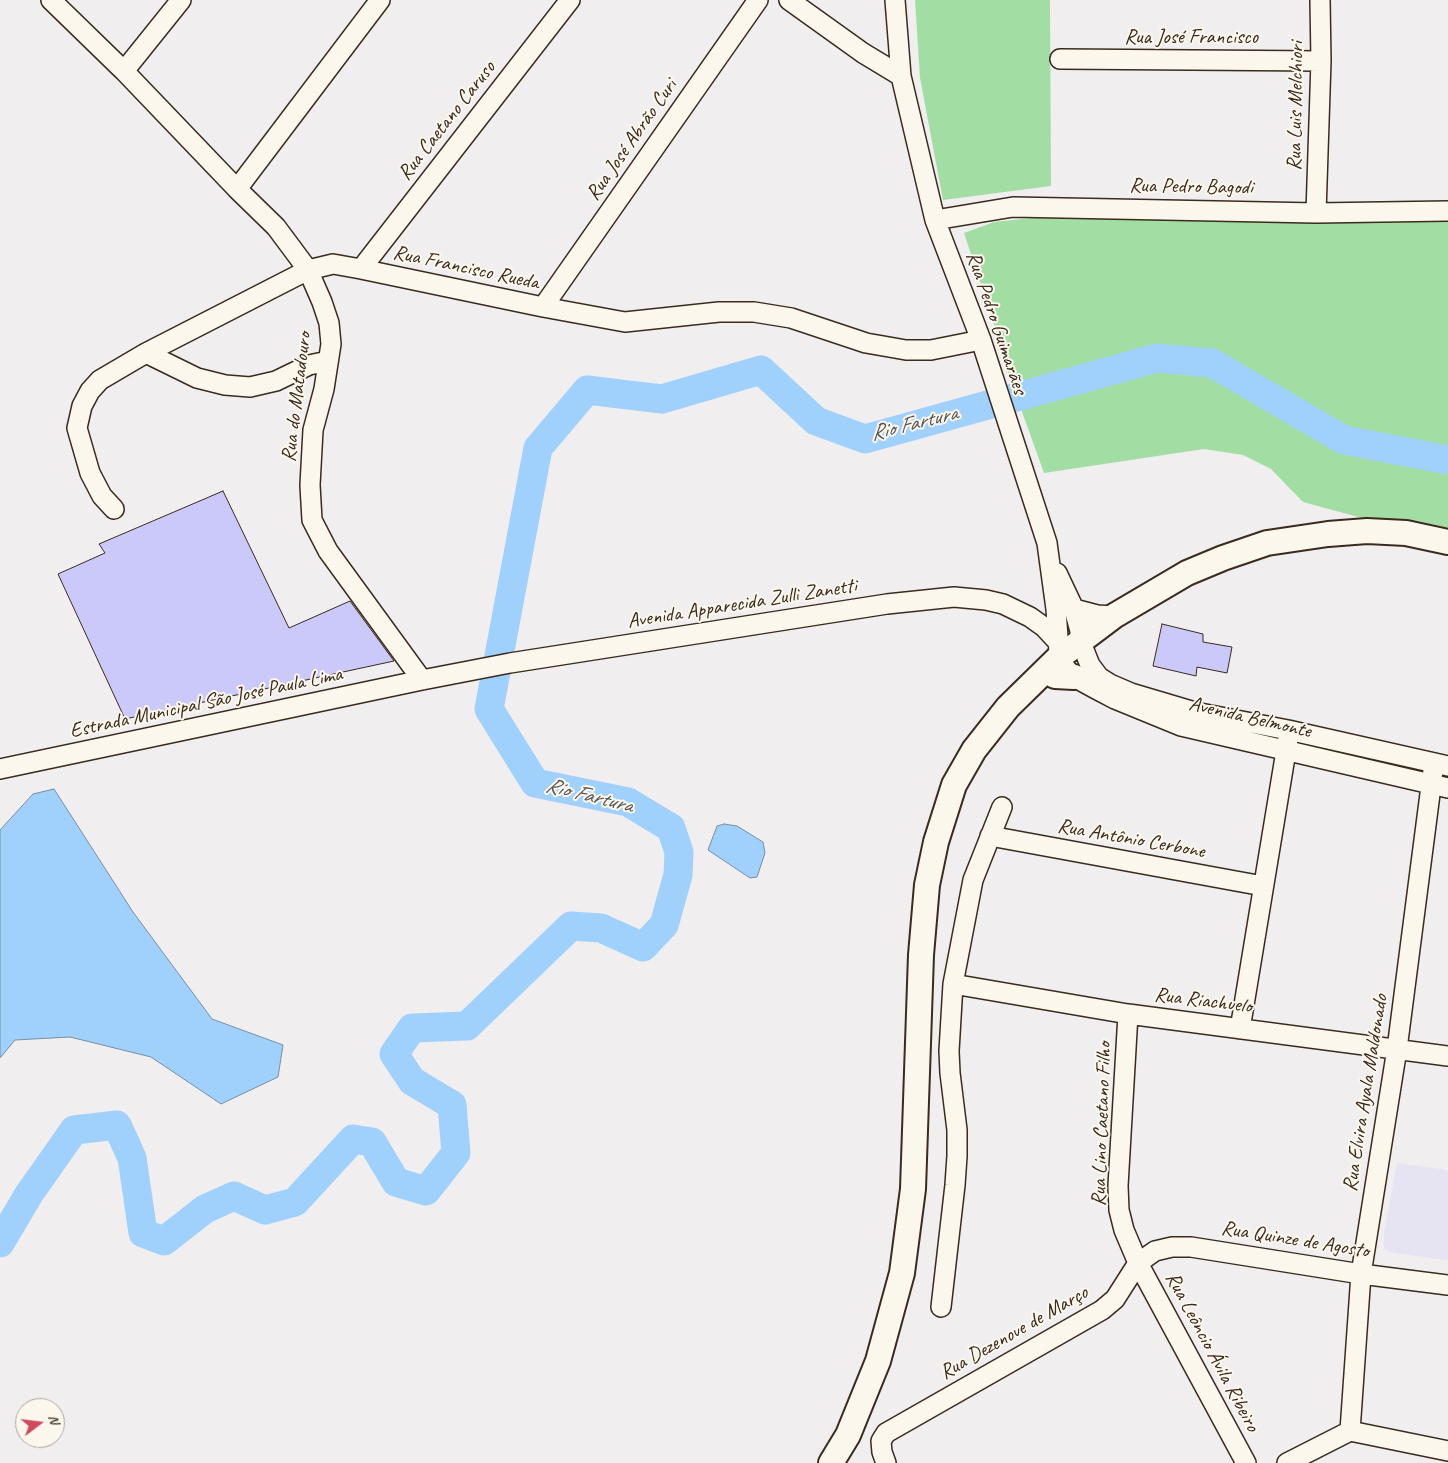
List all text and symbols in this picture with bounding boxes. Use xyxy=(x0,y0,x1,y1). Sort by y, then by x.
street label: Rua José Francisco xyxy=(1124,24,1258,50)
street label: Rua Luis Melchiori xyxy=(1282,41,1310,171)
street label: Rua Caetano Caruso xyxy=(393,56,501,186)
street label: Rua José Abrão Curi xyxy=(581,74,683,206)
street label: Rua Pedro Bagodi xyxy=(1129,173,1253,201)
street label: Rua Francisco Rueda xyxy=(391,240,541,296)
street label: Rua Pedro Guimarães xyxy=(960,248,1032,398)
street label: Rua do Matadouro xyxy=(277,331,317,463)
water label: Rio Fartura xyxy=(868,401,960,447)
street label: Avenida Apparecida Zulli Zanetti xyxy=(626,573,858,635)
street label: Estrada Municipal São José Paula Lima xyxy=(68,662,344,744)
street label: Avenida Belmonte xyxy=(1186,692,1314,744)
water label: Rio Fartura xyxy=(543,773,635,819)
street label: Rua Antônio Cerbone xyxy=(1055,814,1207,864)
street label: Rua Riachuelo xyxy=(1153,983,1253,1019)
street label: Rua Elvira Ayala Maldonado xyxy=(1338,993,1394,1193)
street label: Rua Lino Caetano Filho xyxy=(1087,1041,1117,1207)
street label: Rua Quinze de Agosto xyxy=(1219,1216,1371,1264)
street label: Rua Leôncio Ávila Ribeiro xyxy=(1159,1268,1265,1436)
street label: Rua Dezenove de Março xyxy=(935,1280,1093,1386)
north arrow xyxy=(15,1398,65,1448)
text: N xyxy=(45,1413,63,1426)

